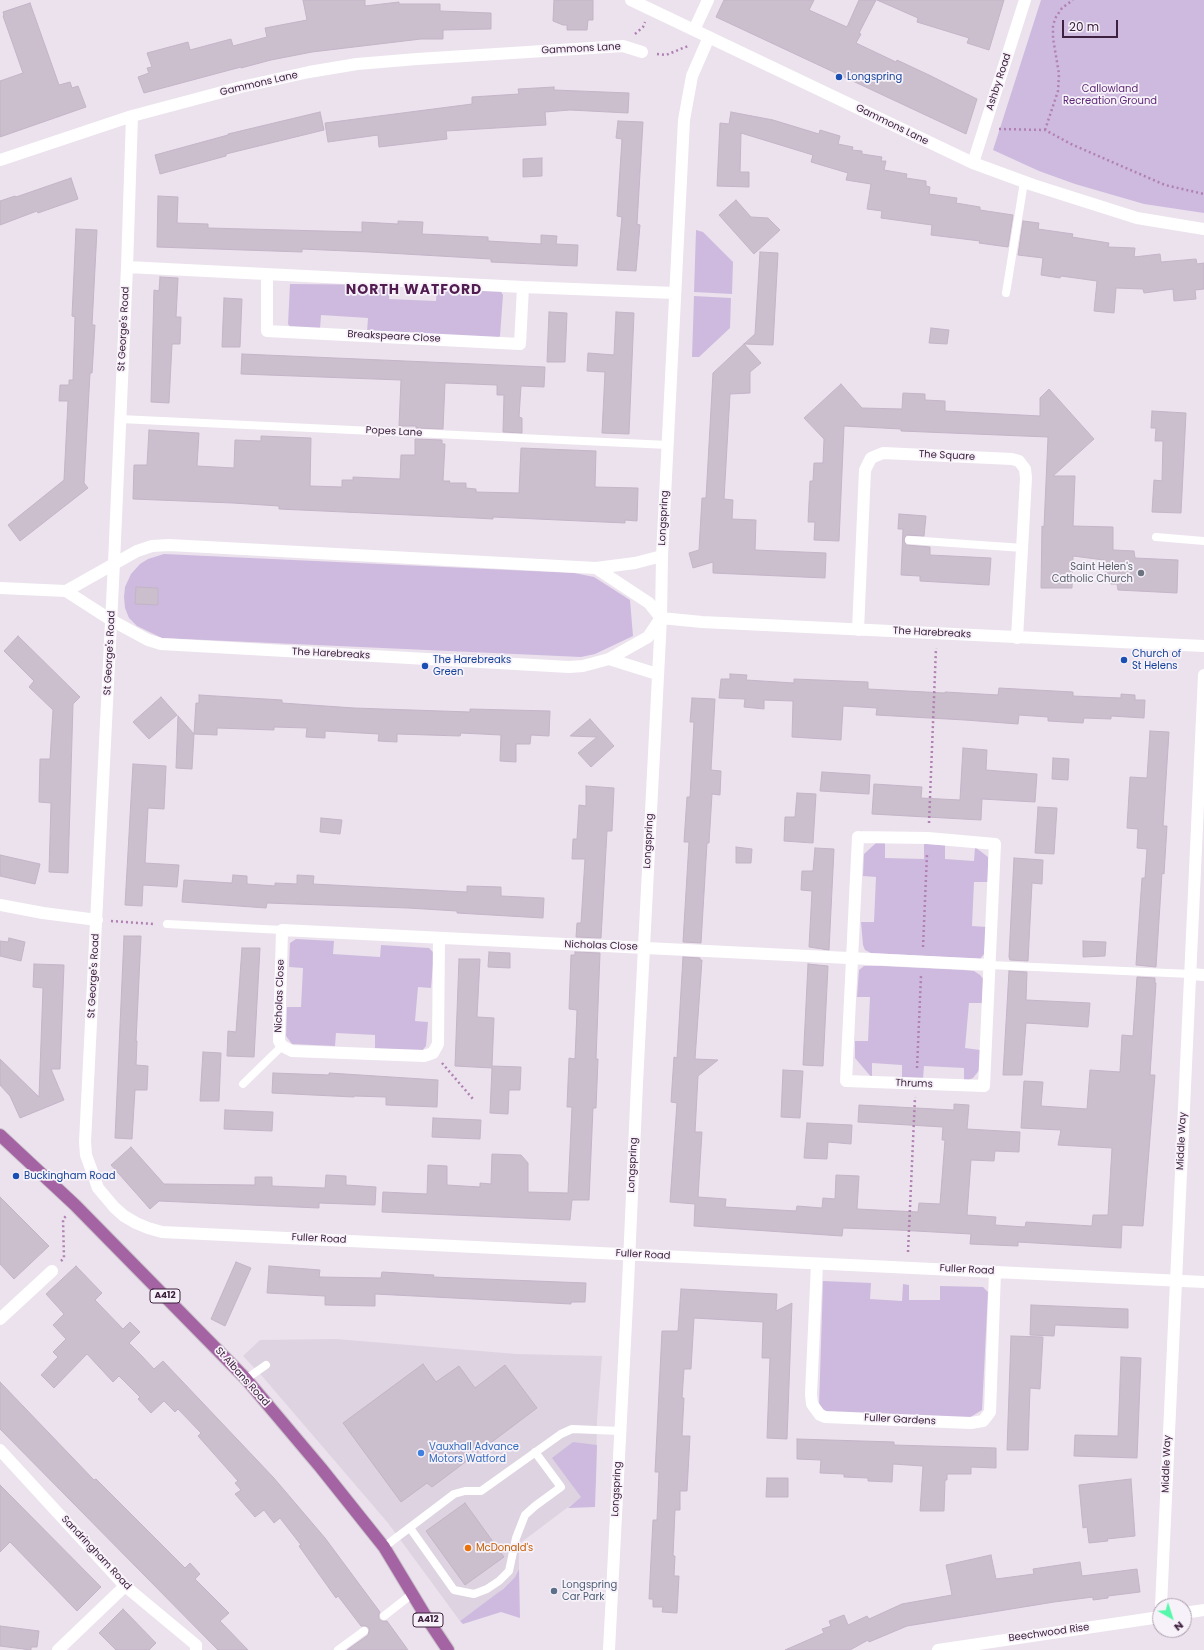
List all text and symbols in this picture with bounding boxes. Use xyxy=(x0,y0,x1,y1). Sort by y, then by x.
scale bar xyxy=(1064,12,1120,38)
text: 20 m xyxy=(1069,18,1099,35)
street label: Gammons Lane xyxy=(541,41,621,57)
street label: Ashby Road xyxy=(984,52,1014,112)
street label: Gammons Lane xyxy=(219,69,299,99)
place label: Longspring xyxy=(847,71,902,83)
marker: Longspring xyxy=(834,72,844,82)
park label: Callowland Recreation Ground xyxy=(1063,83,1157,106)
street label: Gammons Lane xyxy=(854,102,930,148)
district label: NORTH WATFORD xyxy=(346,282,482,298)
street label: St George's Road xyxy=(116,286,132,372)
street label: Breakspeare Close xyxy=(347,329,441,345)
street label: Popes Lane xyxy=(365,425,423,439)
street label: The Square xyxy=(919,449,975,463)
street label: Longspring xyxy=(657,490,671,546)
place label: Saint Helen's Catholic Church xyxy=(1052,561,1133,584)
marker: Saint Helen's Catholic Church xyxy=(1136,568,1146,578)
street label: St George's Road xyxy=(102,610,118,696)
street label: The Harebreaks xyxy=(893,625,971,641)
street label: The Harebreaks xyxy=(292,646,370,662)
place label: Church of St Helens xyxy=(1132,648,1181,672)
place label: The Harebreaks Green xyxy=(433,654,511,678)
marker: Church of St Helens xyxy=(1119,655,1129,665)
marker: The Harebreaks Green xyxy=(420,661,430,671)
street label: Longspring xyxy=(642,813,656,869)
street label: St George's Road xyxy=(86,933,102,1019)
street label: Nicholas Close xyxy=(564,939,638,953)
street label: Nicholas Close xyxy=(273,959,287,1033)
street label: Thrums xyxy=(895,1077,933,1091)
street label: Middle Way xyxy=(1174,1112,1190,1170)
street label: Longspring xyxy=(626,1137,640,1193)
place label: Buckingham Road xyxy=(24,1170,115,1182)
marker: Buckingham Road xyxy=(11,1171,21,1181)
street label: Fuller Road xyxy=(291,1232,347,1246)
street label: Fuller Road xyxy=(615,1248,671,1262)
street label: Fuller Road xyxy=(939,1263,995,1277)
road number: A412 xyxy=(150,1289,180,1303)
street label: St Albans Road xyxy=(212,1345,272,1409)
street label: Fuller Gardens xyxy=(864,1412,936,1428)
street label: Middle Way xyxy=(1160,1435,1174,1493)
place label: Vauxhall Advance Motors Watford xyxy=(429,1441,519,1464)
marker: Vauxhall Advance Motors Watford xyxy=(416,1448,426,1458)
street label: Longspring xyxy=(610,1461,624,1517)
street label: Sandringham Road xyxy=(58,1513,134,1593)
place label: McDonald's xyxy=(476,1542,533,1554)
marker: McDonald's xyxy=(463,1543,473,1553)
place label: Longspring Car Park xyxy=(562,1579,617,1602)
marker: Longspring Car Park xyxy=(549,1586,559,1596)
north arrow xyxy=(1152,1598,1192,1638)
road number: A412 xyxy=(413,1613,443,1627)
text: N xyxy=(1171,1618,1187,1635)
street label: Beechwood Rise xyxy=(1008,1621,1090,1645)

